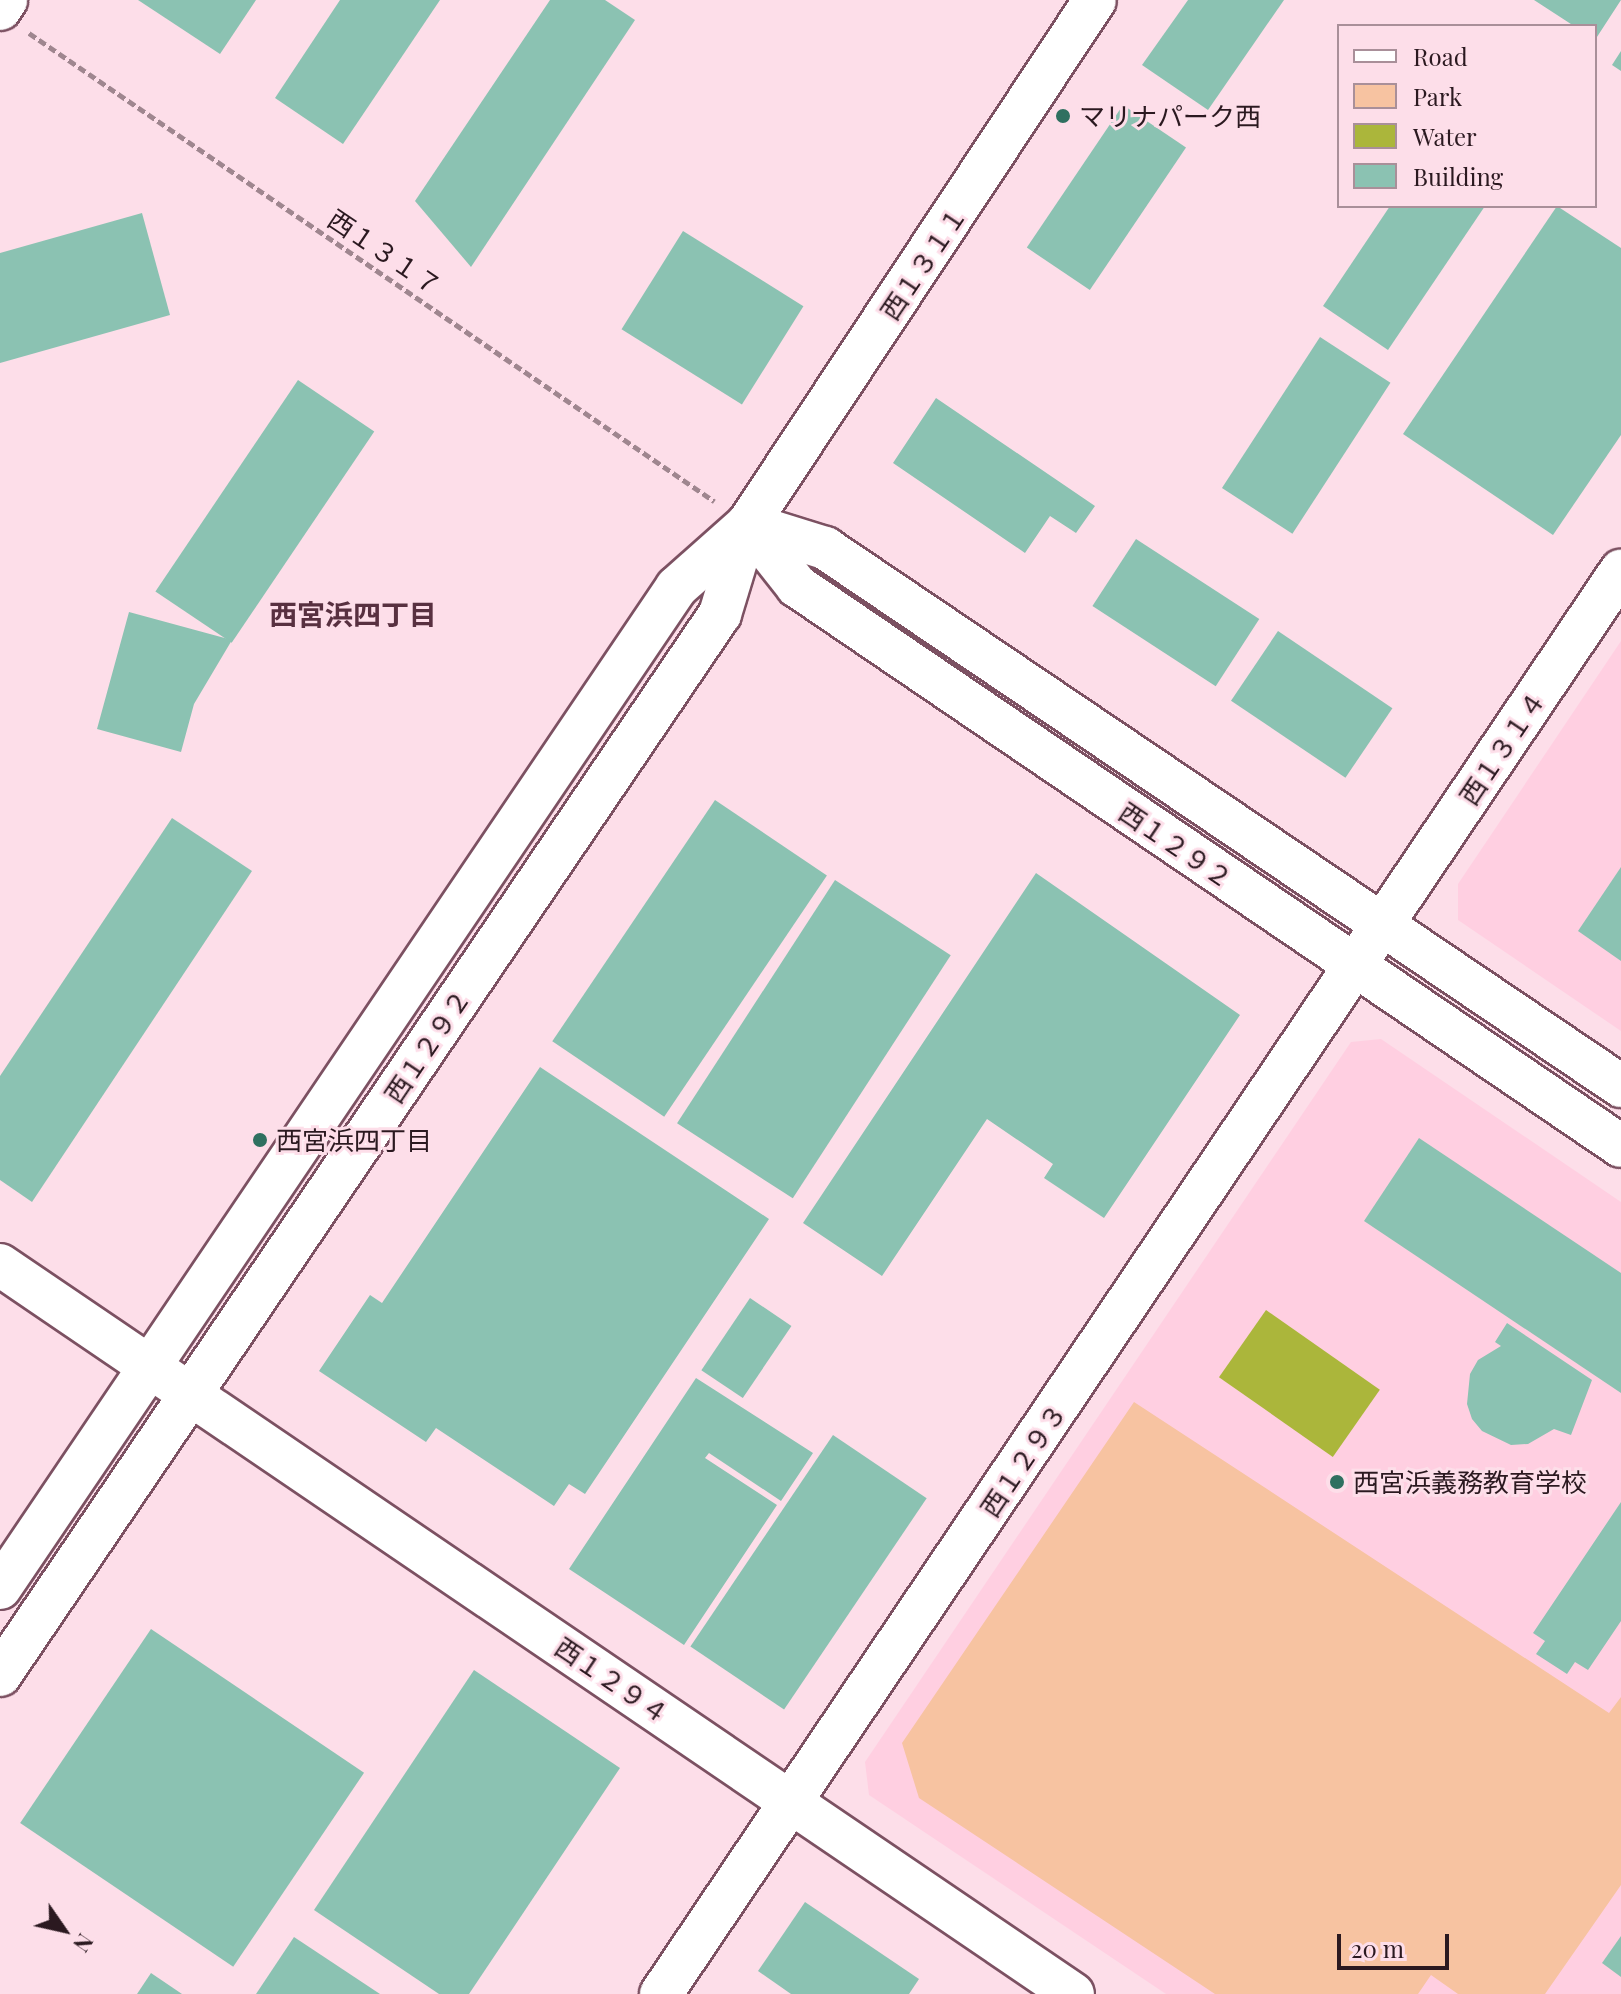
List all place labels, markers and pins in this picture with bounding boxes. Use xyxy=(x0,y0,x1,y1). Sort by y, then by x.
place label: マリナパーク西 xyxy=(1079,100,1261,132)
marker: マリナパーク西 xyxy=(1054,107,1072,125)
place label: 西宮浜四丁目 xyxy=(276,1124,432,1156)
marker: 西宮浜四丁目 xyxy=(251,1131,269,1149)
place label: 西宮浜義務教育学校 xyxy=(1353,1466,1587,1498)
marker: 西宮浜義務教育学校 xyxy=(1328,1473,1346,1491)

